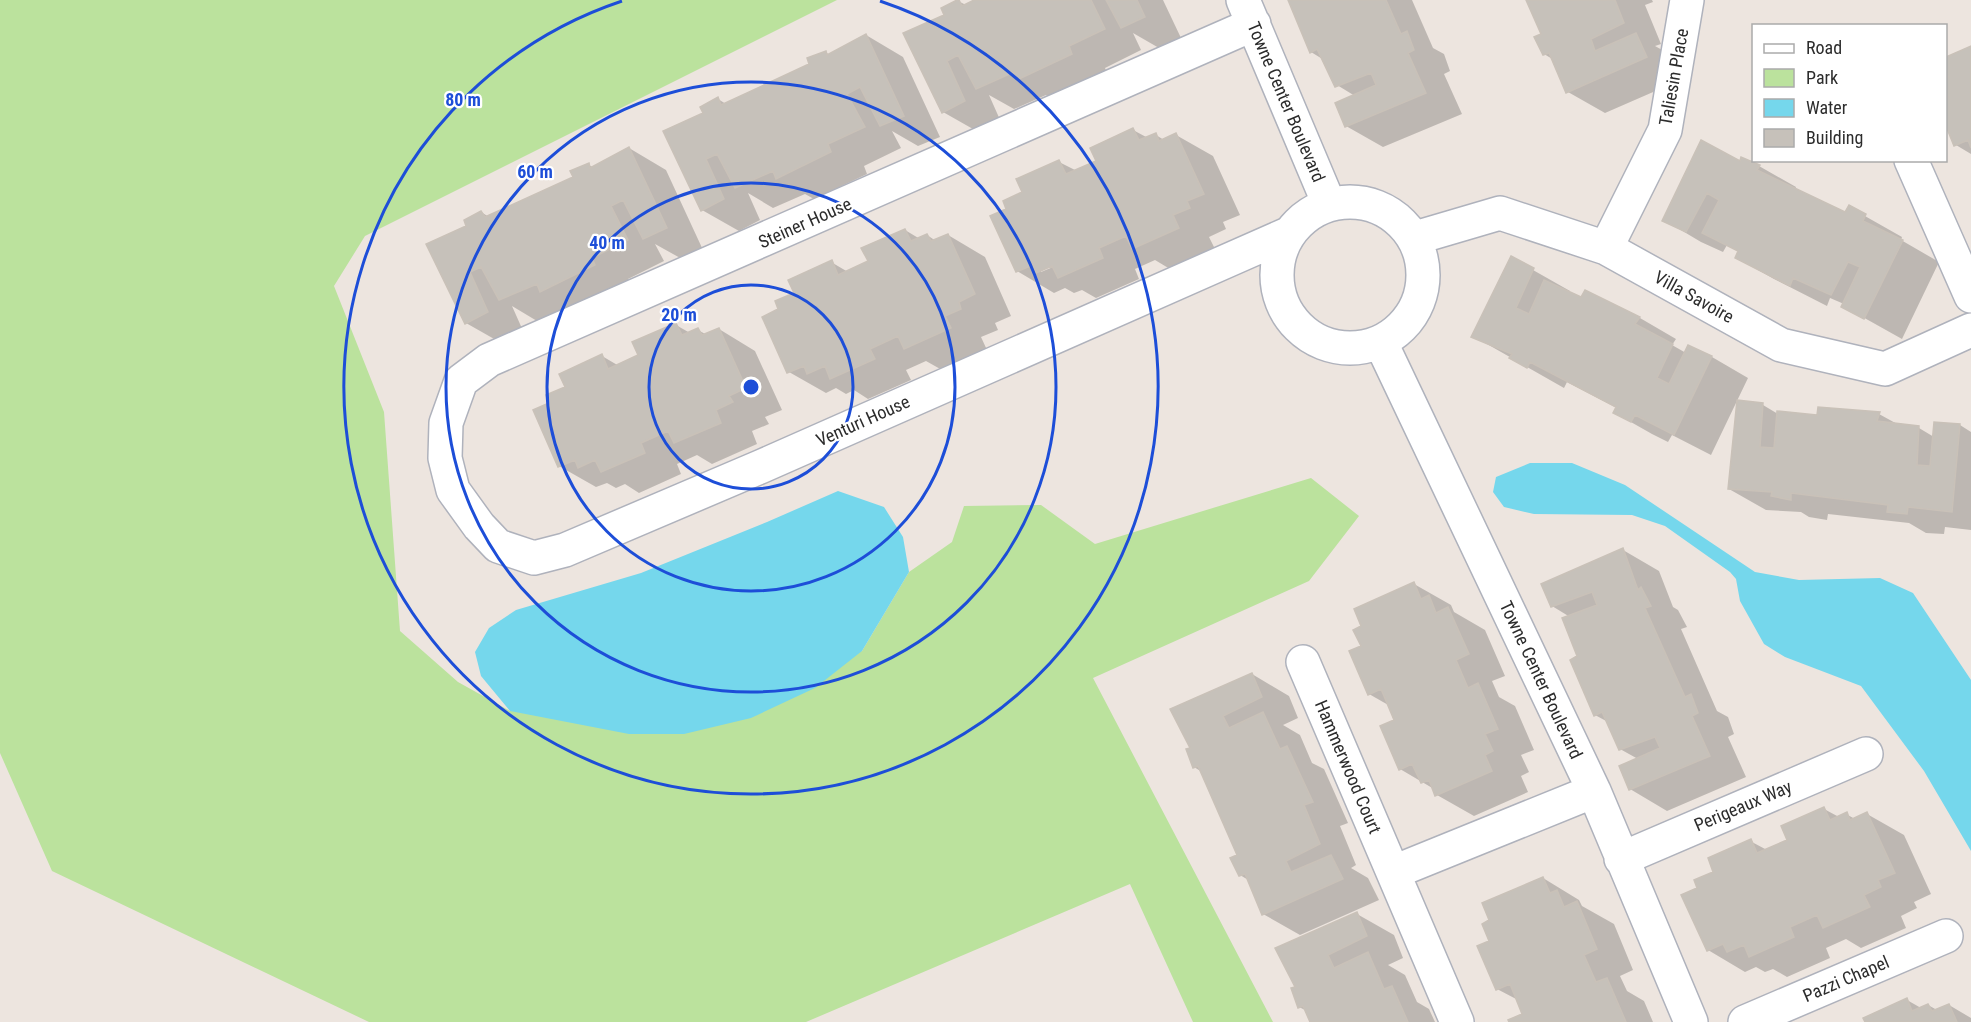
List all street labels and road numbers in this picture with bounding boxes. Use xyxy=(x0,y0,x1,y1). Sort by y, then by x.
street label: Towne Center Boulevard xyxy=(1243,19,1330,185)
street label: Taliesin Place xyxy=(1655,27,1692,127)
street label: Steiner House xyxy=(755,193,855,252)
street label: Villa Savoire xyxy=(1651,266,1738,327)
street label: Venturi House xyxy=(813,391,913,451)
street label: Towne Center Boulevard xyxy=(1496,598,1587,762)
street label: Hammerwood Court xyxy=(1311,697,1386,837)
street label: Perigeaux Way xyxy=(1691,775,1795,836)
street label: Pazzi Chapel xyxy=(1800,951,1892,1006)

